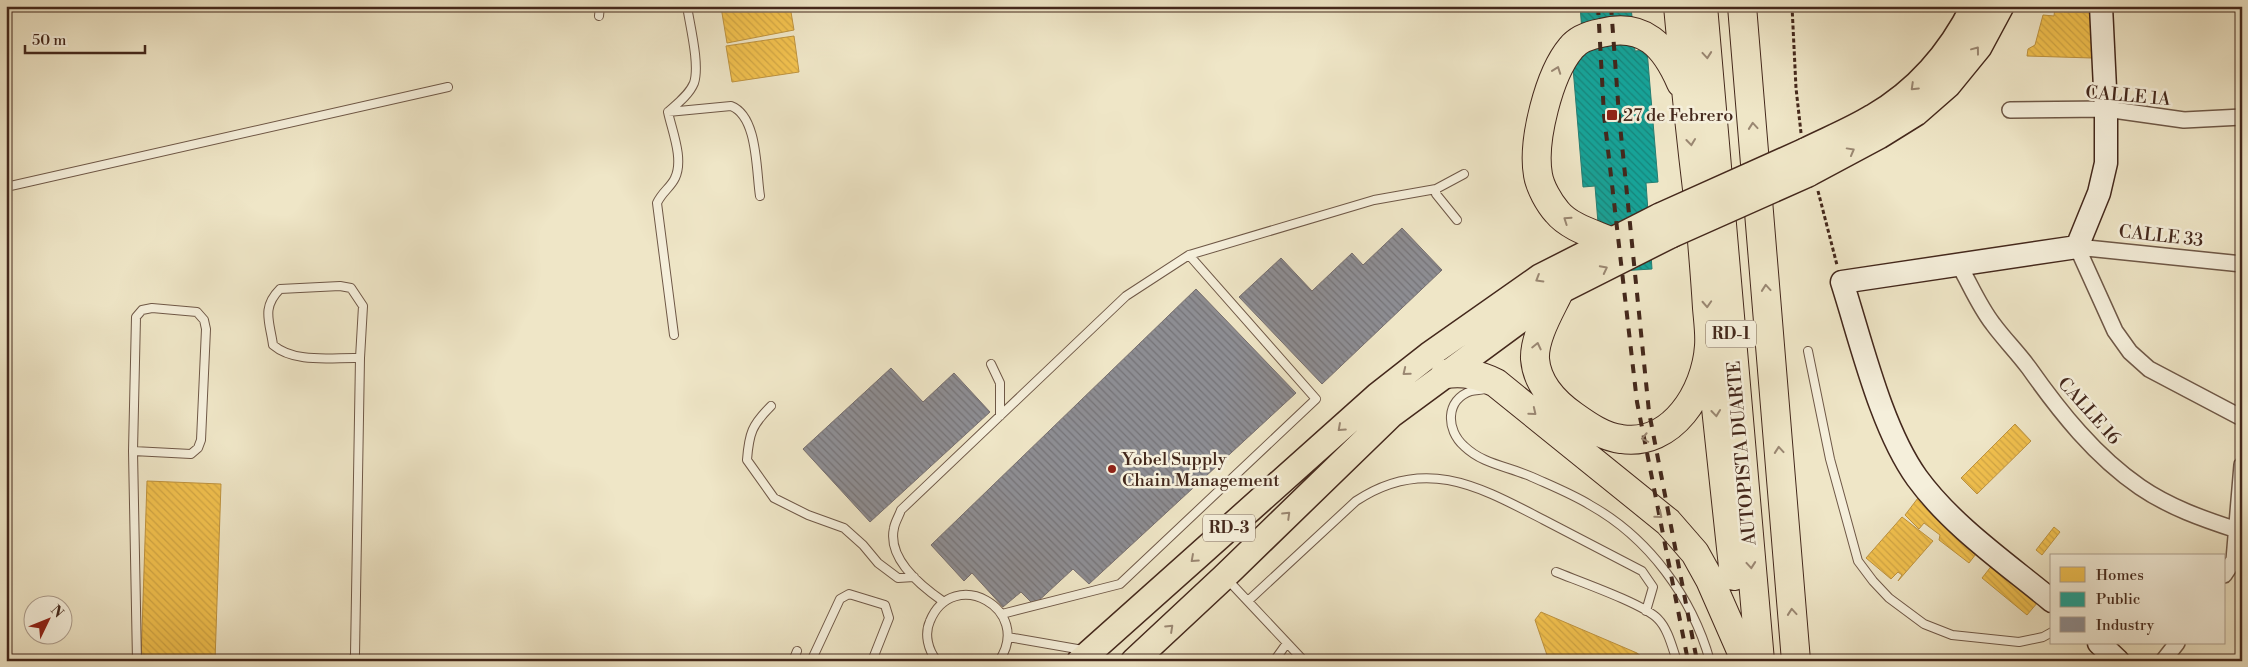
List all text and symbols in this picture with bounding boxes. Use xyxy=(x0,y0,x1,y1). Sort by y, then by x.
scale bar xyxy=(25,22,145,54)
text: 50 m xyxy=(32,31,66,50)
one-way arrow xyxy=(1970,46,1979,56)
one-way arrow xyxy=(1702,51,1713,59)
one-way arrow xyxy=(1551,66,1561,75)
one-way arrow xyxy=(1911,81,1920,90)
street label: CALLE 1A xyxy=(2085,81,2172,111)
place label: 27 de Febrero xyxy=(1623,104,1733,127)
marker: 27 de Febrero xyxy=(1605,108,1619,122)
one-way arrow xyxy=(1748,122,1759,130)
one-way arrow xyxy=(1685,138,1696,146)
one-way arrow xyxy=(1846,148,1855,158)
one-way arrow xyxy=(1563,217,1573,226)
street label: CALLE 33 xyxy=(2117,220,2205,252)
one-way arrow xyxy=(1599,265,1608,275)
one-way arrow xyxy=(1535,272,1544,282)
one-way arrow xyxy=(1761,284,1772,292)
one-way arrow xyxy=(1701,300,1712,308)
road number: RD-1 xyxy=(1706,320,1756,348)
one-way arrow xyxy=(1531,341,1542,350)
street label: AUTOPISTA DUARTE xyxy=(1722,360,1762,547)
one-way arrow xyxy=(1403,367,1412,375)
street label: CALLE 16 xyxy=(2053,372,2125,450)
one-way arrow xyxy=(1528,407,1537,416)
one-way arrow xyxy=(1710,409,1721,417)
one-way arrow xyxy=(1338,422,1347,431)
one-way arrow xyxy=(1640,432,1649,442)
one-way arrow xyxy=(1774,446,1785,454)
place label: Yobel Supply Chain Management xyxy=(1121,448,1280,492)
marker: Yobel Supply Chain Management xyxy=(1106,463,1118,475)
one-way arrow xyxy=(1654,510,1663,519)
one-way arrow xyxy=(1281,512,1290,521)
road number: RD-3 xyxy=(1203,514,1255,542)
one-way arrow xyxy=(1190,553,1199,562)
legend xyxy=(2050,554,2226,644)
one-way arrow xyxy=(1746,562,1757,570)
text: Homes xyxy=(2096,566,2144,585)
text: Public xyxy=(2096,590,2140,609)
north arrow xyxy=(22,594,72,644)
text: N xyxy=(46,602,67,622)
one-way arrow xyxy=(1787,608,1798,616)
text: Industry xyxy=(2096,616,2155,635)
one-way arrow xyxy=(1164,625,1173,634)

